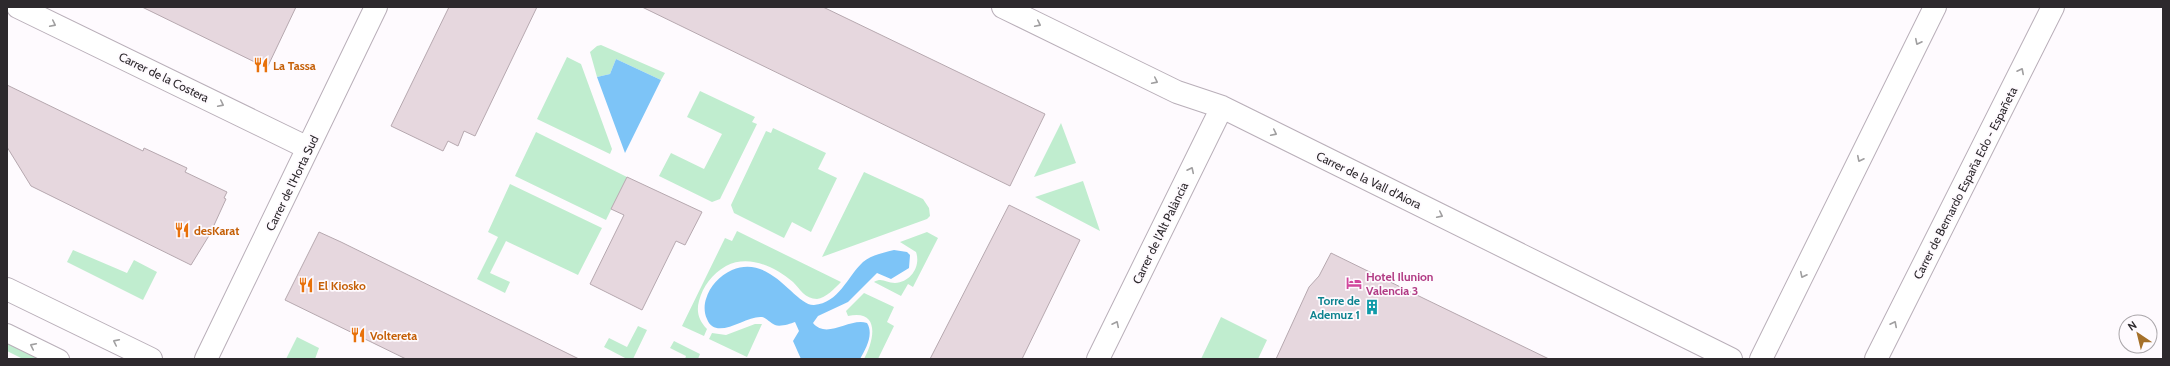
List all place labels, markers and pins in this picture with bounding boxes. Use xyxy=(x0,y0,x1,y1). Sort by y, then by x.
restaurant icon: La Tassa xyxy=(252,56,270,74)
place label: La Tassa xyxy=(273,58,316,73)
restaurant icon: desKarat xyxy=(173,221,191,239)
place label: desKarat xyxy=(194,223,239,238)
place label: Hotel Ilunion Valencia 3 xyxy=(1366,269,1433,298)
hotel icon: Hotel Ilunion Valencia 3 xyxy=(1345,274,1363,292)
restaurant icon: El Kiosko xyxy=(297,276,315,294)
place label: El Kiosko xyxy=(318,278,366,293)
place label: Torre de Ademuz 1 xyxy=(1310,293,1360,322)
building icon: Torre de Ademuz 1 xyxy=(1363,298,1381,316)
restaurant icon: Voltereta xyxy=(349,326,367,344)
place label: Voltereta xyxy=(370,328,417,343)

